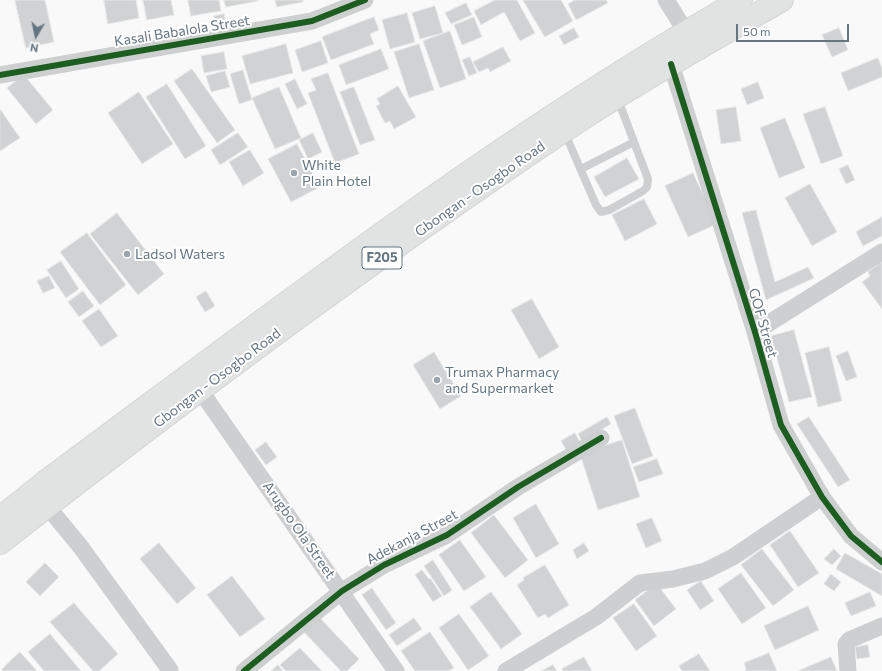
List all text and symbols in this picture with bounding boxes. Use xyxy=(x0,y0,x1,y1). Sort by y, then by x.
street label: Kasali Babalola Street xyxy=(113,12,251,50)
north arrow xyxy=(16,16,56,56)
scale bar xyxy=(738,16,851,42)
text: 50 m xyxy=(743,24,771,38)
text: N xyxy=(29,41,39,55)
street label: Gbongan - Osogbo Road xyxy=(412,138,548,240)
place label: White Plain Hotel xyxy=(302,157,371,190)
marker: White Plain Hotel xyxy=(289,168,299,178)
place label: Ladsol Waters xyxy=(135,246,225,262)
road number: F205 xyxy=(362,247,402,269)
marker: Ladsol Waters xyxy=(122,249,132,259)
street label: GOF Street xyxy=(745,286,781,360)
street label: Gbongan - Osogbo Road xyxy=(150,325,284,431)
place label: Trumax Pharmacy and Supermarket xyxy=(445,364,559,396)
marker: Trumax Pharmacy and Supermarket xyxy=(432,375,442,385)
street label: Arugbo Ola Street xyxy=(259,478,339,582)
street label: Adekanja Street xyxy=(364,506,460,568)

